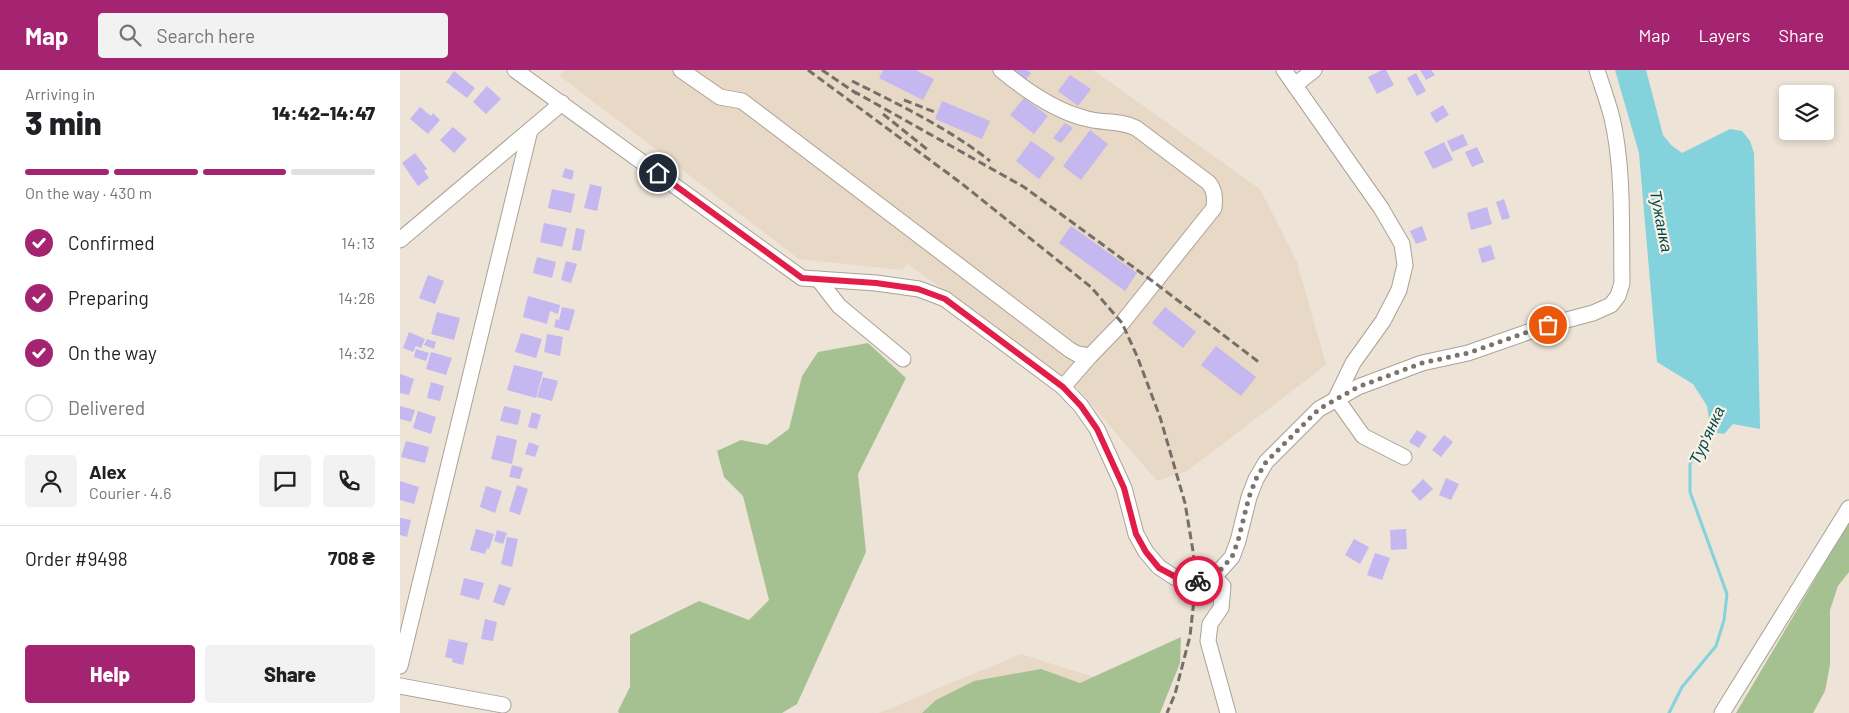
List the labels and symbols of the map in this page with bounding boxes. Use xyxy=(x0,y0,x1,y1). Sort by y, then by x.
pin xyxy=(637,152,679,194)
water label: Тужанка xyxy=(1647,188,1677,254)
pin xyxy=(1527,304,1569,346)
water label: Тур'янка xyxy=(1684,403,1728,467)
courier xyxy=(1173,556,1223,606)

